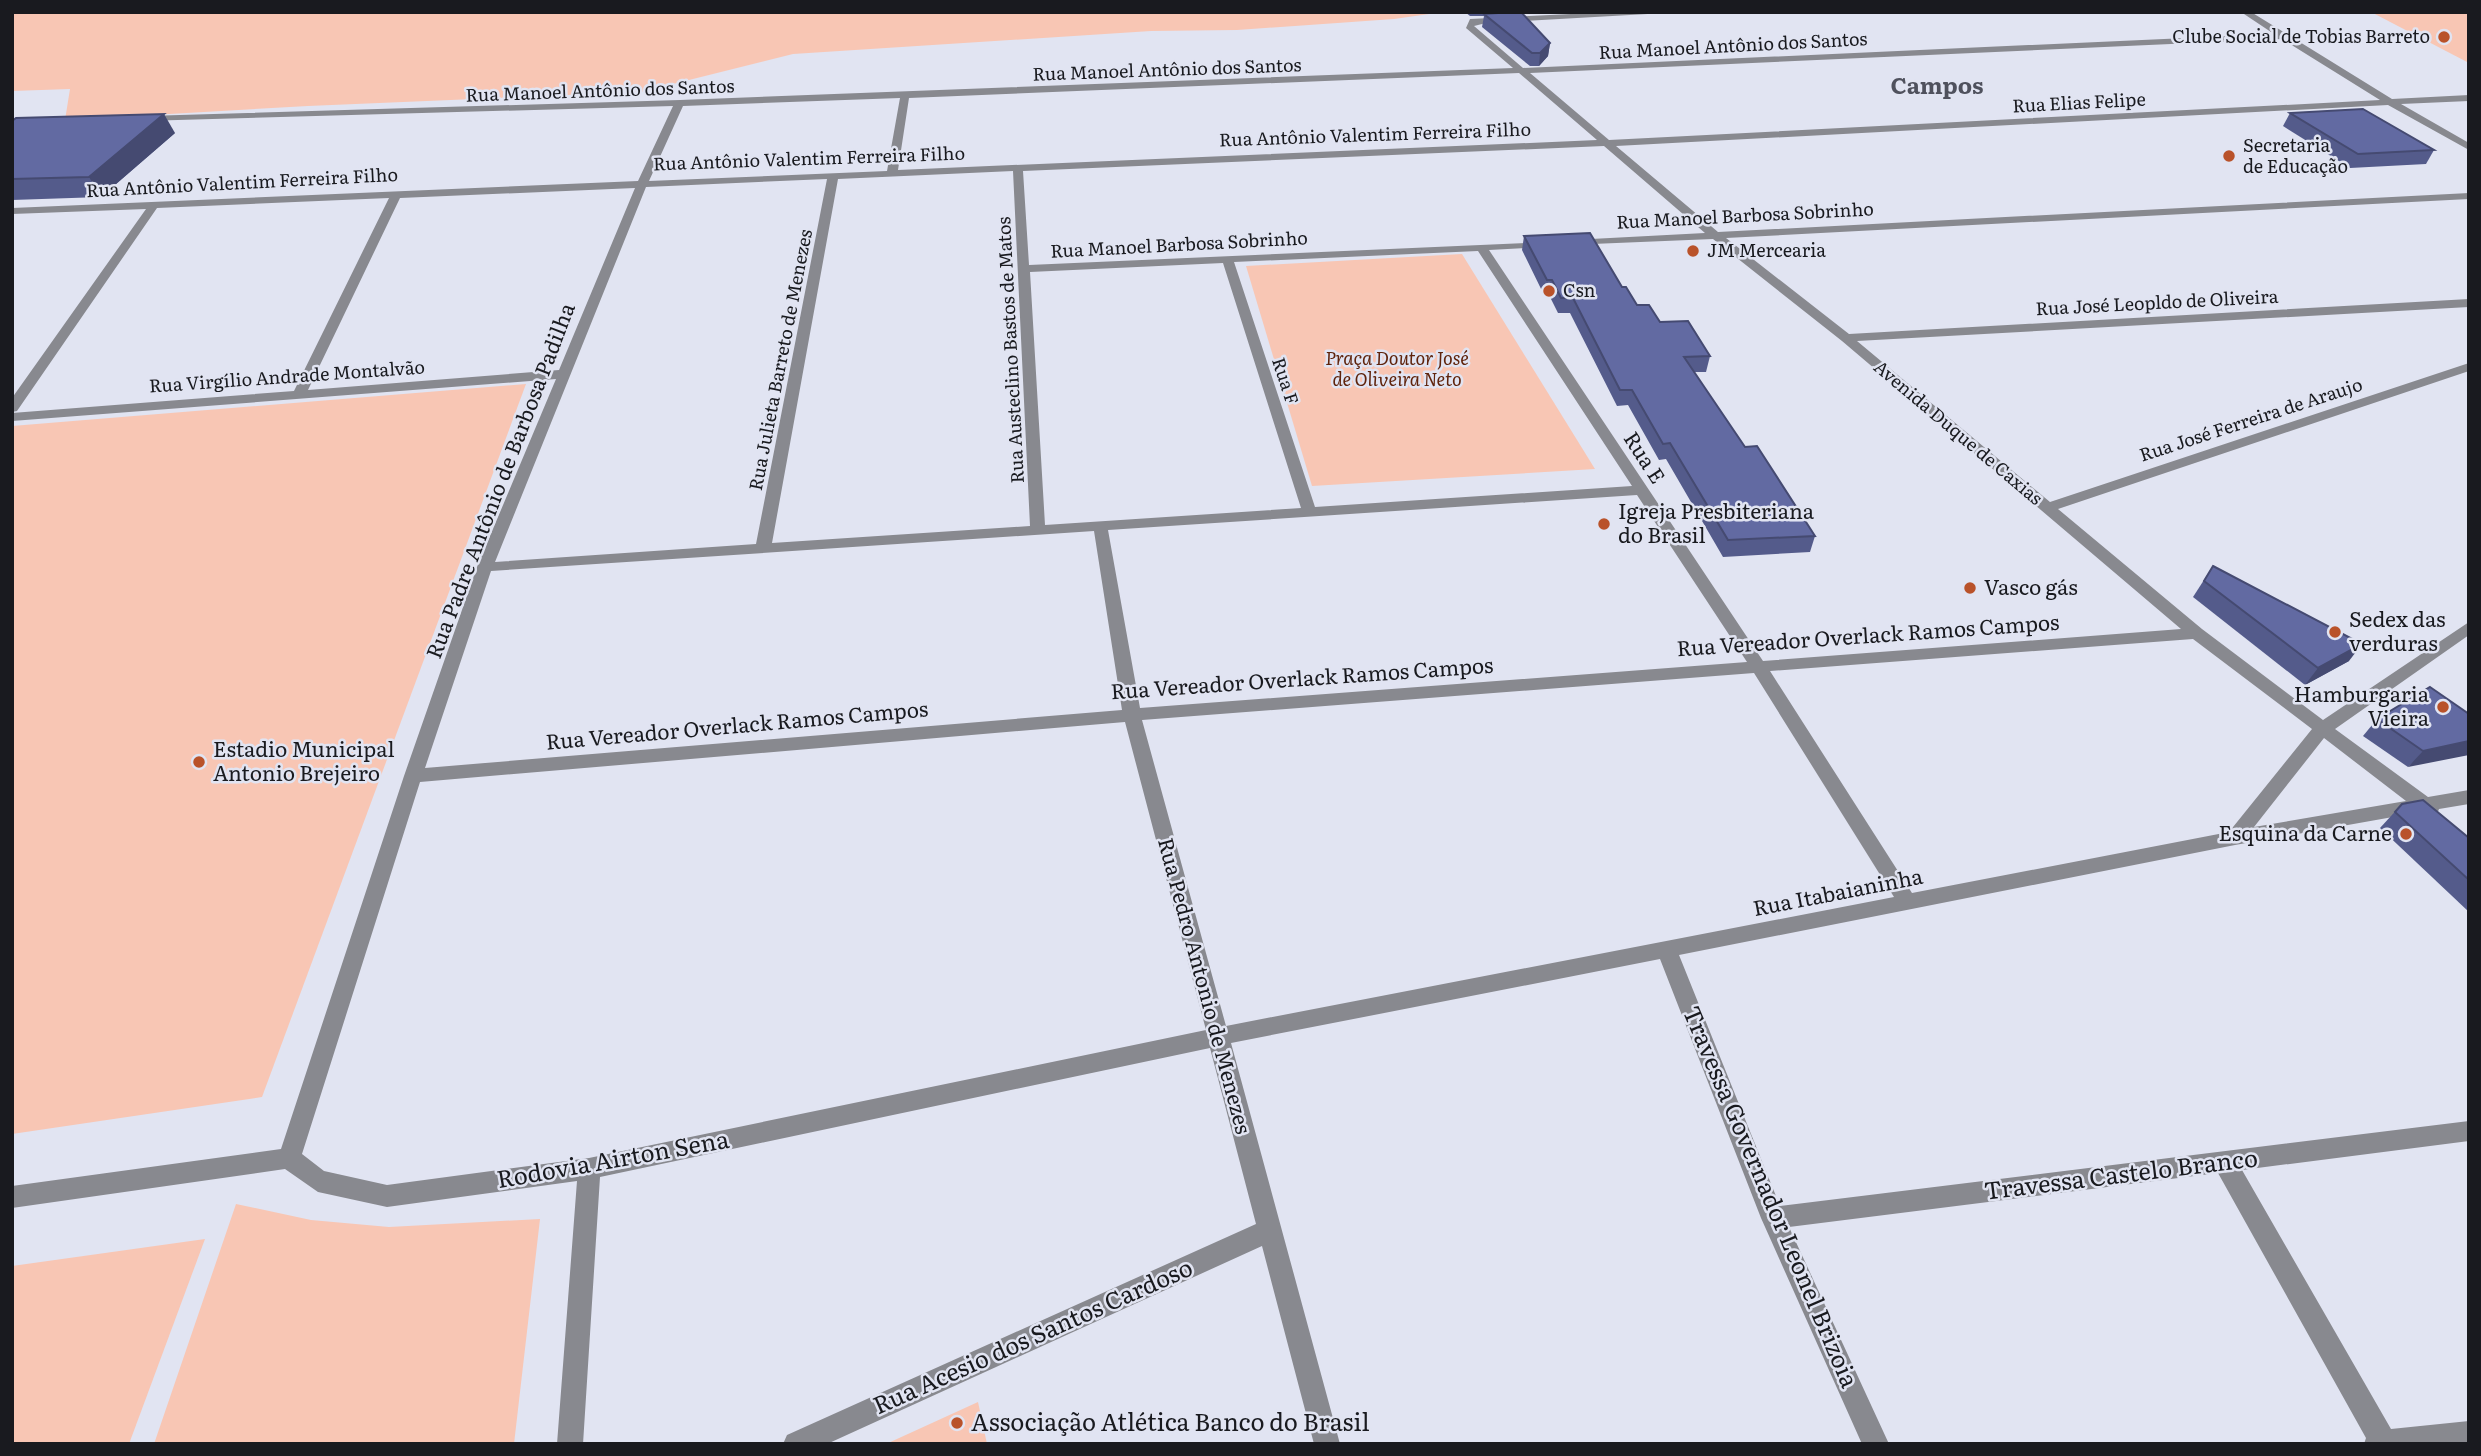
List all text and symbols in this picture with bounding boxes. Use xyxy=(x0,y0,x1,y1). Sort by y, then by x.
place label: Clube Social de Tobias Barreto xyxy=(2172,22,2430,49)
street label: Rua Manoel Antônio dos Santos xyxy=(1598,24,1868,65)
marker: Clube Social de Tobias Barreto xyxy=(2436,29,2452,45)
street label: Rua Manoel Antônio dos Santos xyxy=(1032,50,1302,87)
district label: Campos xyxy=(1891,67,1983,101)
street label: Rua Manoel Antônio dos Santos xyxy=(465,71,735,108)
street label: Rua Elias Felipe xyxy=(2012,85,2146,118)
street label: Rua Antônio Valentim Ferreira Filho xyxy=(1219,115,1531,152)
place label: Secretaria de Educação xyxy=(2243,131,2348,179)
street label: Rua Antônio Valentim Ferreira Filho xyxy=(653,139,965,176)
marker: Secretaria de Educação xyxy=(2221,148,2237,164)
street label: Rua Antônio Valentim Ferreira Filho xyxy=(85,160,398,203)
street label: Rua Manoel Barbosa Sobrinho xyxy=(1616,194,1874,235)
street label: Rua Austeclino Bastos de Matos xyxy=(989,216,1030,484)
street label: Rua Manoel Barbosa Sobrinho xyxy=(1050,223,1308,264)
street label: Rua Julieta Barreto de Menezes xyxy=(741,227,818,493)
place label: JM Mercearia xyxy=(1707,236,1826,263)
marker: JM Mercearia xyxy=(1685,243,1701,259)
place label: Csn xyxy=(1563,276,1596,303)
street label: Rua José Leopldo de Oliveira xyxy=(2035,282,2279,321)
marker: Csn xyxy=(1541,283,1557,299)
street label: Rua Padre Antônio de Barbosa Padilha xyxy=(416,297,581,662)
park label: Praça Doutor José de Oliveira Neto xyxy=(1325,344,1469,392)
street label: Rua Virgílio Andrade Montalvão xyxy=(148,352,426,399)
street label: Avenida Duque de Caxias xyxy=(1869,353,2049,511)
street label: Rua F xyxy=(1266,354,1307,408)
street label: Rua José Ferreira de Araujo xyxy=(2136,370,2366,467)
street label: Rua E xyxy=(1618,425,1674,489)
place label: Igreja Presbiteriana do Brasil xyxy=(1618,494,1815,549)
marker: Igreja Presbiteriana do Brasil xyxy=(1596,516,1612,532)
place label: Vasco gás xyxy=(1984,570,2078,601)
marker: Vasco gás xyxy=(1962,580,1978,596)
place label: Sedex das verduras xyxy=(2349,602,2446,657)
street label: Rua Vereador Overlack Ramos Campos xyxy=(1675,605,2060,662)
marker: Sedex das verduras xyxy=(2327,624,2343,640)
street label: Rua Vereador Overlack Ramos Campos xyxy=(1109,648,1494,705)
place label: Hamburgaria Vieira xyxy=(2294,677,2430,732)
street label: Rua Vereador Overlack Ramos Campos xyxy=(544,691,929,756)
marker: Hamburgaria Vieira xyxy=(2435,699,2451,715)
place label: Estadio Municipal Antonio Brejeiro xyxy=(213,732,394,787)
marker: Estadio Municipal Antonio Brejeiro xyxy=(191,754,207,770)
place label: Esquina da Carne xyxy=(2218,816,2392,847)
marker: Esquina da Carne xyxy=(2398,826,2414,842)
street label: Rua Pedro Antonio de Menezes xyxy=(1152,834,1261,1137)
street label: Rua Itabaianinha xyxy=(1750,859,1926,922)
street label: Travessa Governador Leonel Brizoia xyxy=(1676,1000,1869,1392)
street label: Rodovia Airton Sena xyxy=(494,1120,732,1195)
street label: Travessa Castelo Branco xyxy=(1982,1138,2259,1207)
street label: Rua Acesio dos Santos Cardoso xyxy=(867,1248,1197,1421)
place label: Associação Atlética Banco do Brasil xyxy=(971,1403,1369,1438)
marker: Associação Atlética Banco do Brasil xyxy=(949,1415,965,1431)

